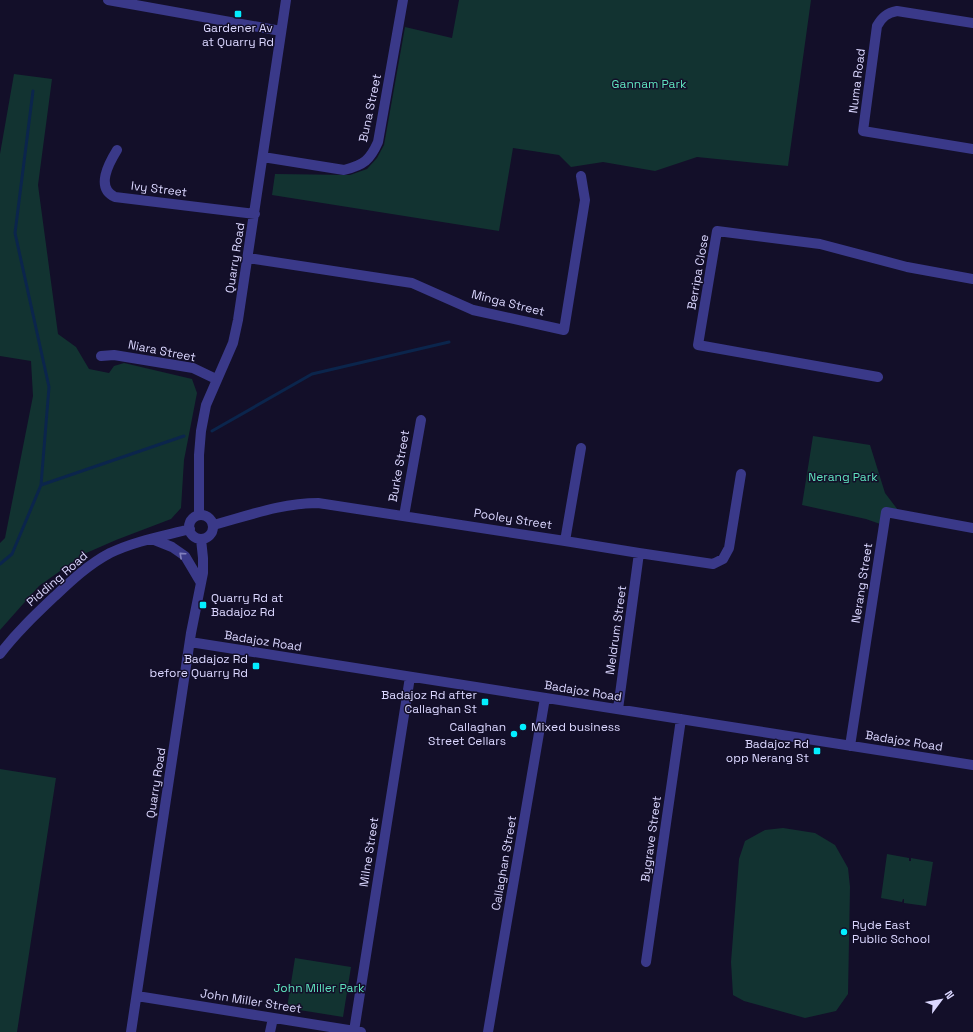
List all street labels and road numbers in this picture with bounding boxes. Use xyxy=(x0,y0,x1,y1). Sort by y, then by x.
street label: Numa Road xyxy=(845,48,869,114)
street label: Buna Street xyxy=(355,72,385,144)
street label: Ivy Street xyxy=(130,178,188,200)
street label: Quarry Road xyxy=(222,222,248,294)
street label: Berripa Close xyxy=(684,233,712,311)
street label: Minga Street xyxy=(470,286,546,320)
street label: Niara Street xyxy=(127,337,197,365)
street label: Burke Street xyxy=(385,429,413,503)
street label: Pooley Street xyxy=(473,505,553,533)
street label: Nerang Street xyxy=(848,542,876,624)
street label: Pidding Road xyxy=(23,548,91,610)
street label: Meldrum Street xyxy=(602,584,630,676)
street label: Badajoz Road xyxy=(223,627,303,655)
street label: Badajoz Road xyxy=(543,677,623,705)
street label: Badajoz Road xyxy=(864,727,944,755)
street label: Quarry Road xyxy=(143,747,169,819)
street label: Bygrave Street xyxy=(637,795,665,883)
street label: Callaghan Street xyxy=(488,814,520,912)
street label: Milne Street xyxy=(356,816,382,888)
street label: John Miller Street xyxy=(199,985,303,1017)

